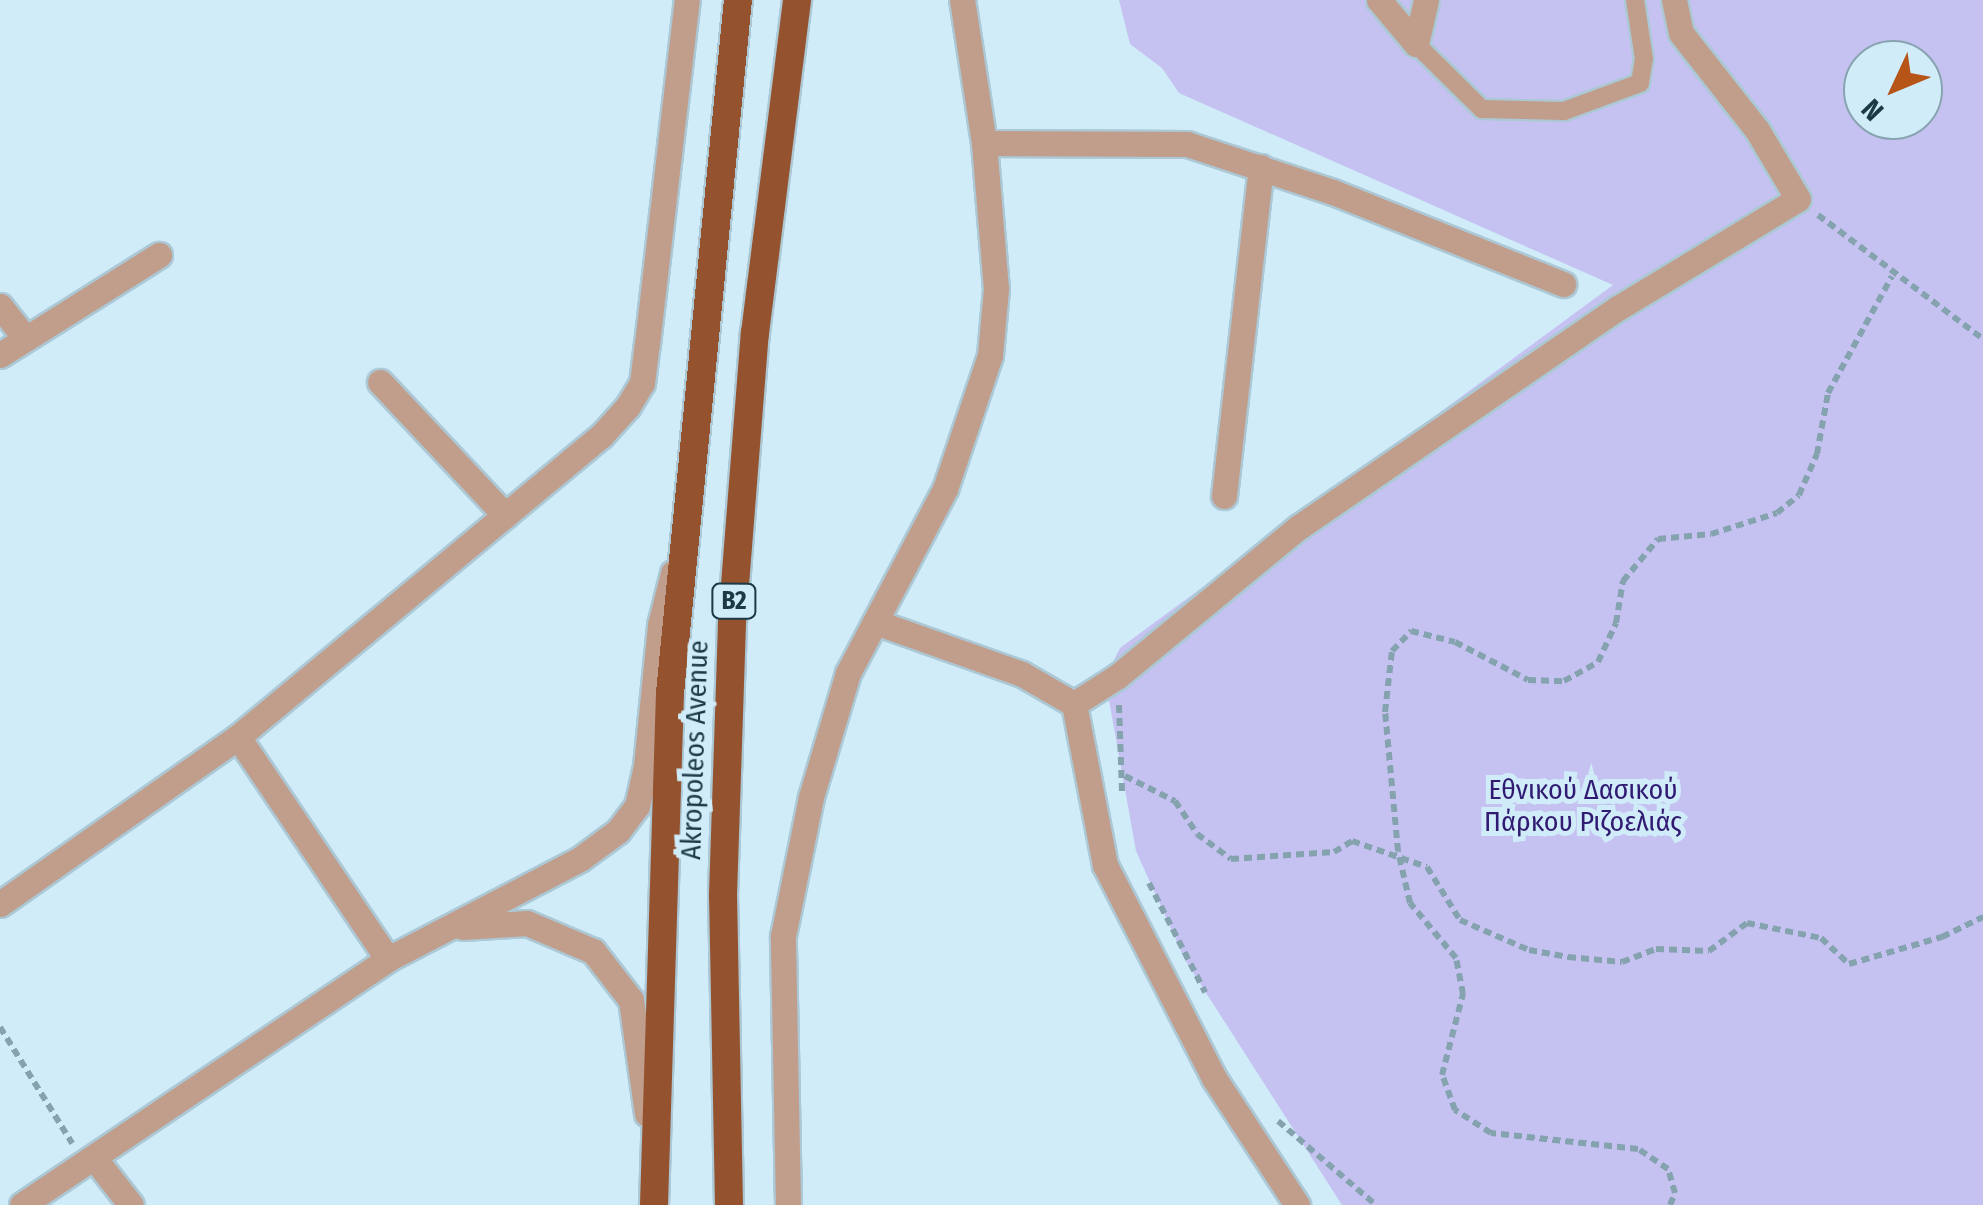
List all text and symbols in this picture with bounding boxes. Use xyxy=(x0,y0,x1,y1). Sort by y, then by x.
north arrow xyxy=(1843,40,1943,140)
text: N xyxy=(1855,92,1890,127)
road number: B2 xyxy=(709,581,759,621)
street label: Akropoleos Avenue xyxy=(674,640,716,860)
park label: Εθνικού Δασικού Πάρκου Ριζοελιάς xyxy=(1484,773,1682,839)

